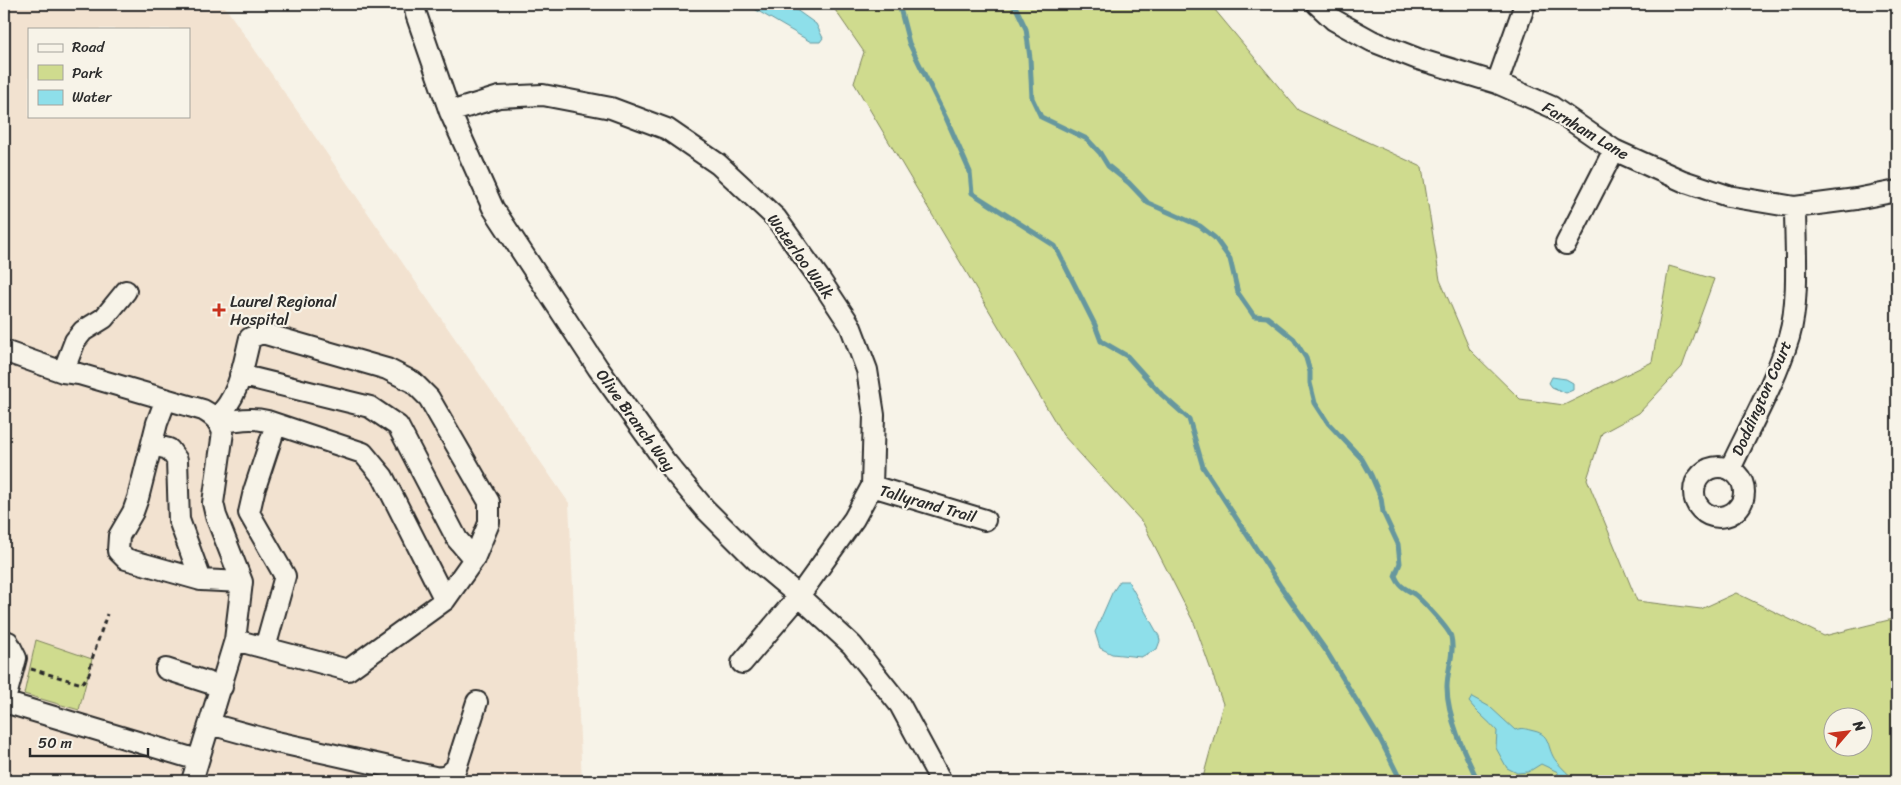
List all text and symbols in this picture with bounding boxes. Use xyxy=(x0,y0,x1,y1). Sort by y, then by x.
legend xyxy=(28,28,190,118)
text: Road xyxy=(72,34,105,60)
text: Park xyxy=(72,60,103,86)
text: Water xyxy=(72,84,112,110)
street label: Farnham Lane xyxy=(1537,93,1635,168)
street label: Waterloo Walk xyxy=(759,207,842,306)
place label: Laurel Regional Hospital xyxy=(230,287,337,334)
marker: Laurel Regional Hospital xyxy=(212,303,226,317)
street label: Doddington Court xyxy=(1723,336,1800,461)
street label: Olive Branch Way xyxy=(588,363,683,479)
street label: Tallyrand Trail xyxy=(876,476,980,531)
north arrow xyxy=(1824,708,1874,758)
text: N xyxy=(1845,715,1872,737)
scale bar xyxy=(30,725,148,757)
text: 50 m xyxy=(38,730,73,756)

